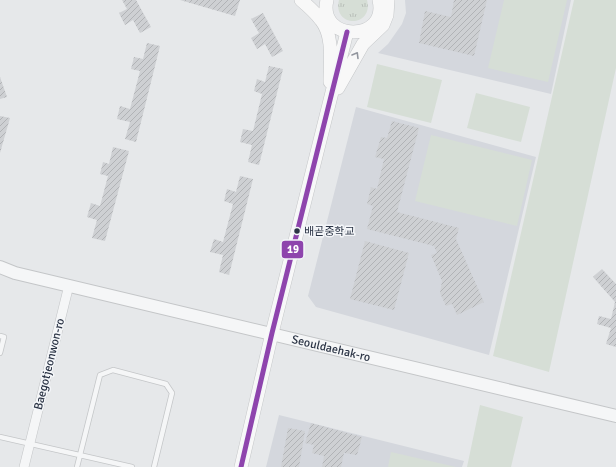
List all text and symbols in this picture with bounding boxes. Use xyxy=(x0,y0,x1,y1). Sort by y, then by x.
one-way arrow xyxy=(352,52,359,59)
place label: 배곧중학교 xyxy=(304,225,355,238)
marker: 배곧중학교 xyxy=(292,226,302,236)
line badge: 19 xyxy=(281,240,304,259)
text: 19 xyxy=(287,243,299,256)
street label: Baegotjeonwon-ro xyxy=(31,317,68,412)
street label: Seouldaehak-ro xyxy=(290,332,372,365)

